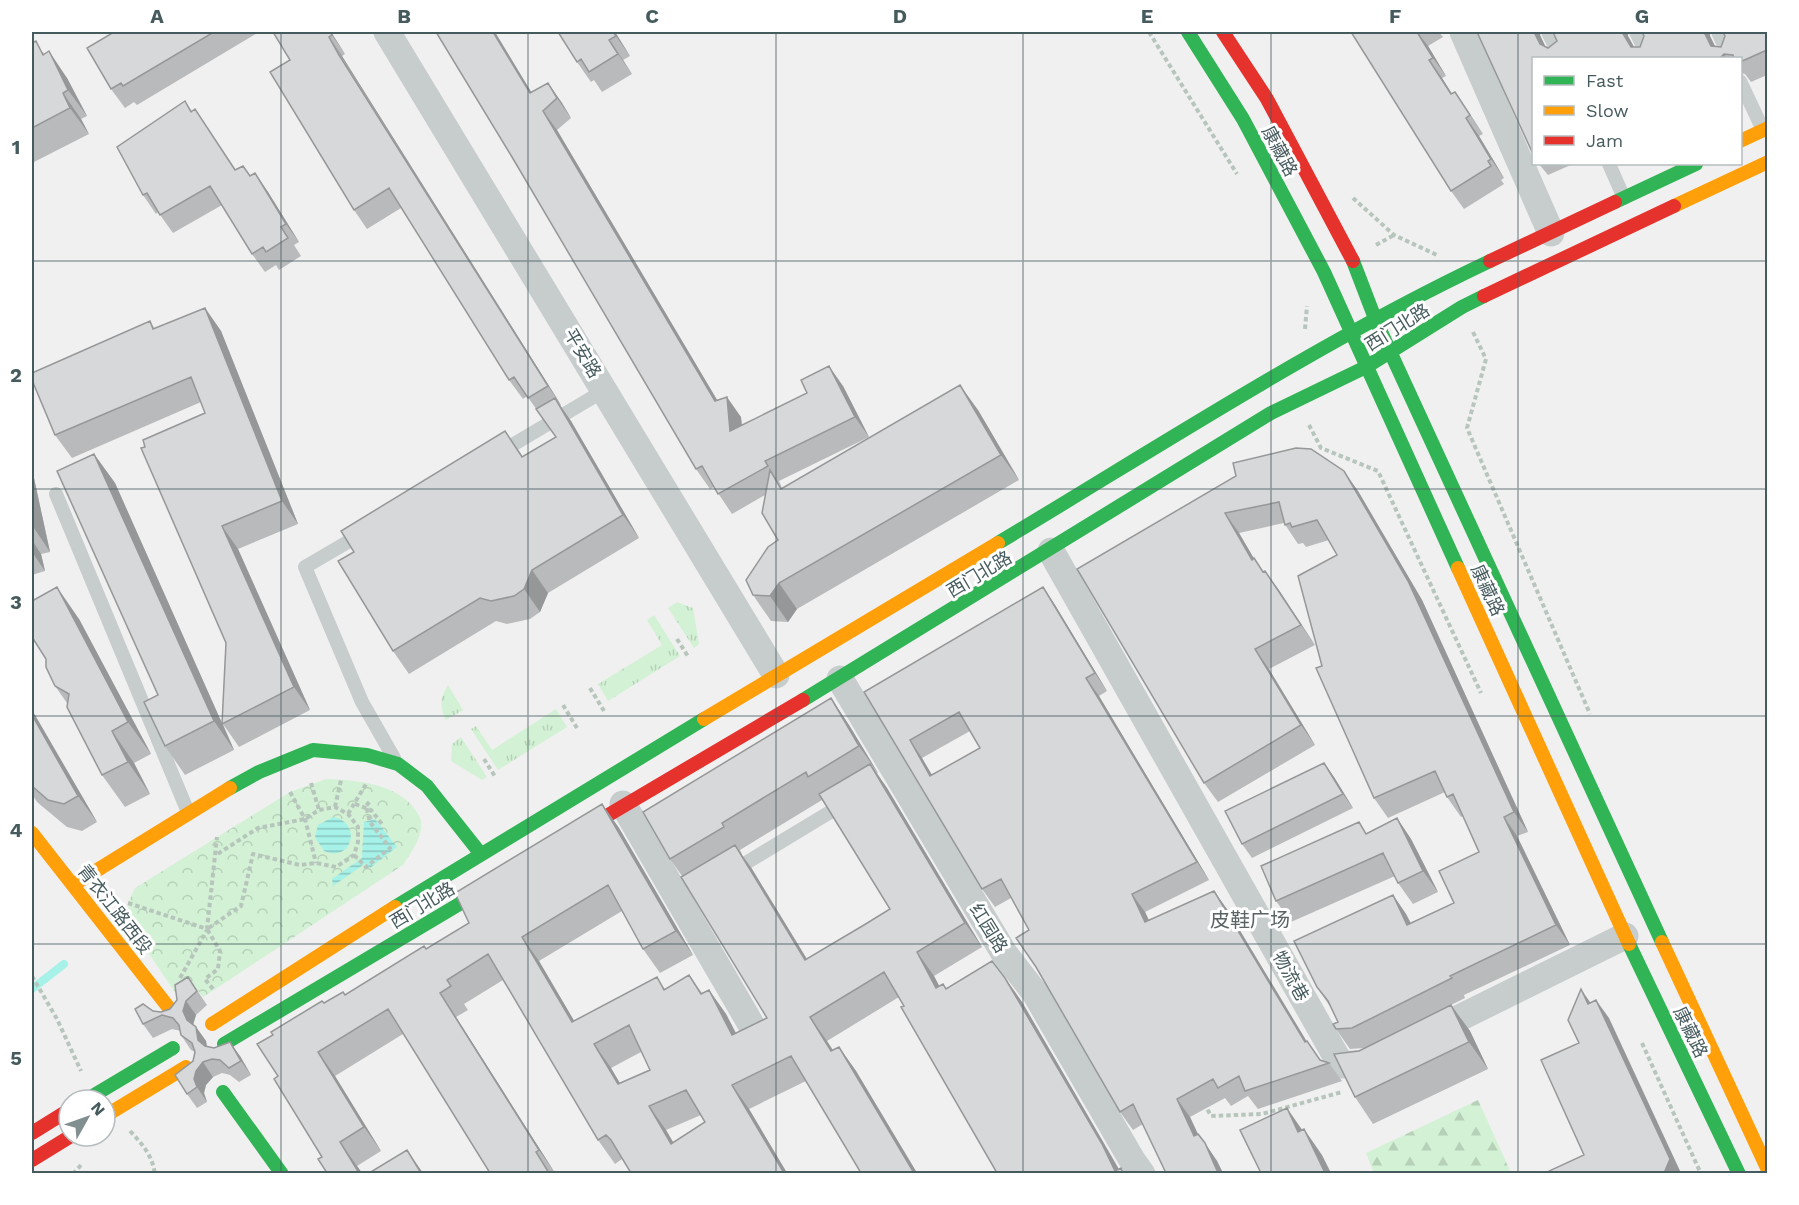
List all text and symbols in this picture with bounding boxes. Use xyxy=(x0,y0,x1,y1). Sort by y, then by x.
text: A xyxy=(150,4,164,28)
text: B xyxy=(397,4,411,28)
text: C xyxy=(645,4,659,28)
text: D xyxy=(893,4,907,28)
text: E xyxy=(1141,4,1153,28)
text: F xyxy=(1389,4,1401,28)
text: G xyxy=(1635,4,1649,28)
legend xyxy=(1532,57,1742,165)
text: Fast xyxy=(1586,70,1624,91)
text: Slow xyxy=(1586,100,1629,121)
street label: 康藏路 xyxy=(1258,122,1302,180)
text: Jam xyxy=(1586,130,1623,151)
text: 1 xyxy=(12,135,20,159)
street label: 西门北路 xyxy=(1361,299,1433,355)
street label: 平安路 xyxy=(560,324,606,382)
text: 2 xyxy=(10,363,22,387)
street label: 西门北路 xyxy=(943,546,1015,602)
street label: 康藏路 xyxy=(1467,561,1509,619)
text: 3 xyxy=(10,590,22,614)
text: 4 xyxy=(10,818,23,842)
street label: 青衣江路西段 xyxy=(73,860,157,958)
street label: 西门北路 xyxy=(386,877,458,933)
street label: 红园路 xyxy=(966,900,1012,956)
district label: 皮鞋广场 xyxy=(1210,908,1290,932)
street label: 物流巷 xyxy=(1269,947,1313,1005)
street label: 康藏路 xyxy=(1670,1003,1712,1061)
text: 5 xyxy=(10,1046,22,1070)
north arrow xyxy=(57,1088,117,1148)
text: N xyxy=(87,1098,109,1119)

